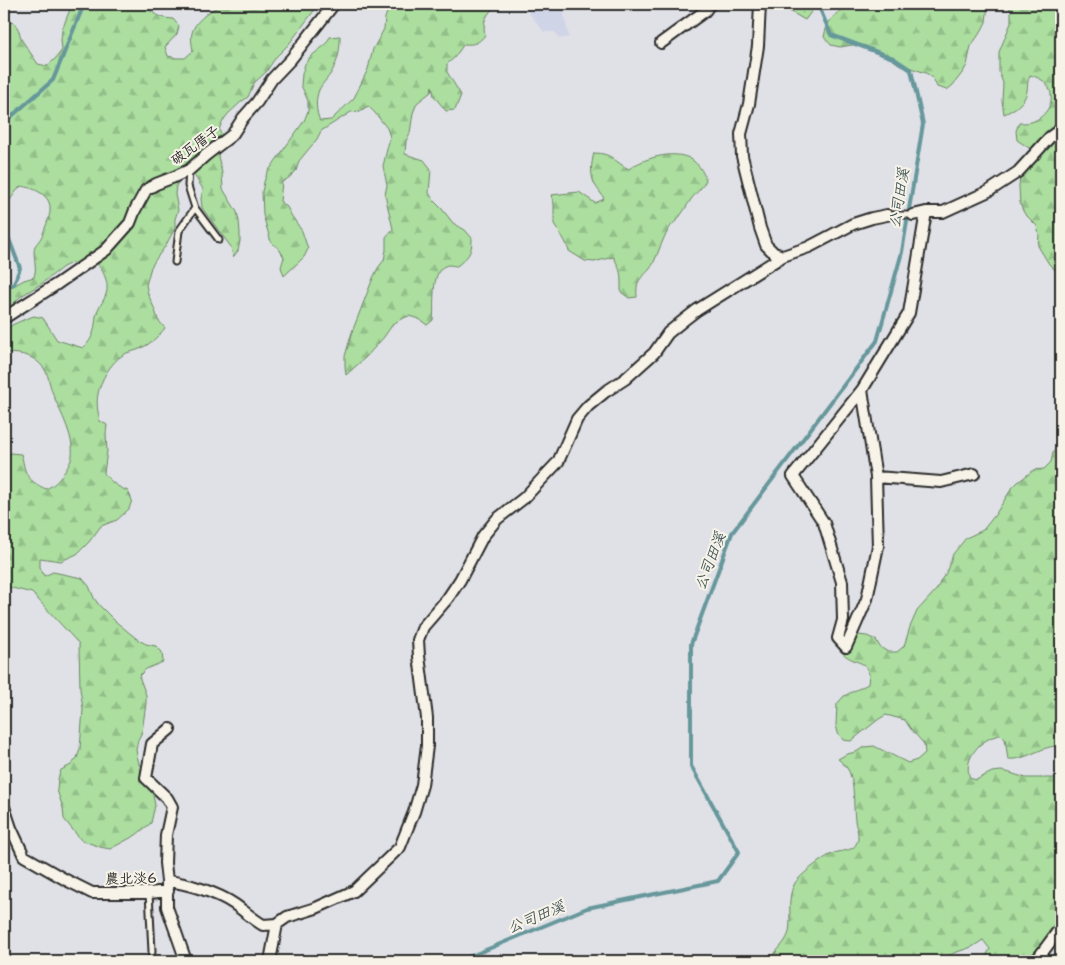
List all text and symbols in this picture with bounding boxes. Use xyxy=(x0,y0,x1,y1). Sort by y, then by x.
street label: 破瓦厝子 xyxy=(167,121,223,169)
water label: 公司田溪 xyxy=(884,166,914,229)
water label: 公司田溪 xyxy=(690,528,730,593)
street label: 農北淡6 xyxy=(105,869,157,887)
water label: 公司田溪 xyxy=(504,896,568,938)

